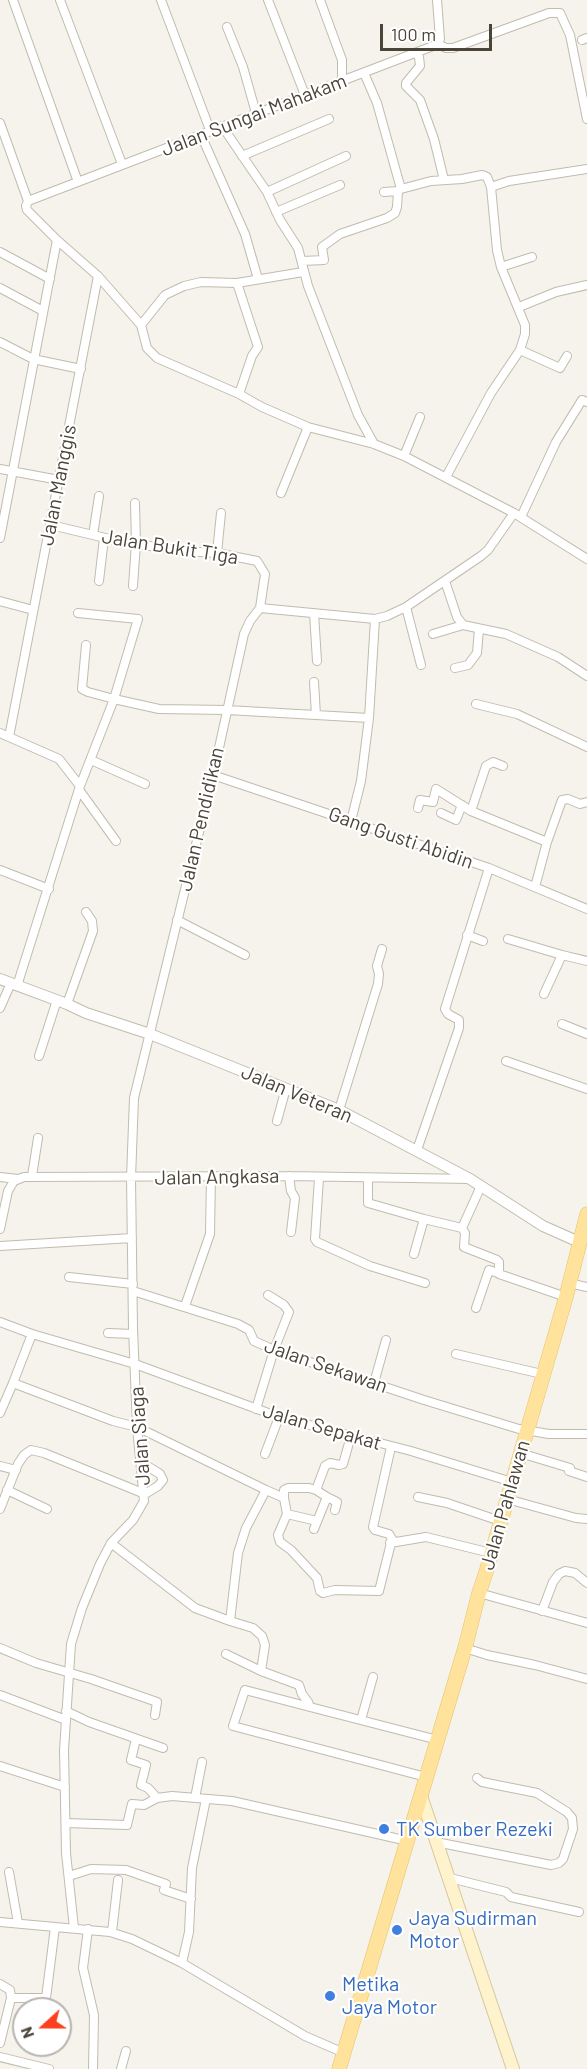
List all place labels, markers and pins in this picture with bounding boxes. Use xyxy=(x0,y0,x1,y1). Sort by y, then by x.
place label: TK Sumber Rezeki xyxy=(396,1817,553,1841)
marker: TK Sumber Rezeki xyxy=(377,1822,391,1836)
place label: Jaya Sudirman Motor xyxy=(409,1906,537,1953)
marker: Jaya Sudirman Motor xyxy=(390,1923,404,1937)
place label: Metika Jaya Motor xyxy=(342,1972,437,2019)
marker: Metika Jaya Motor xyxy=(323,1989,337,2003)

